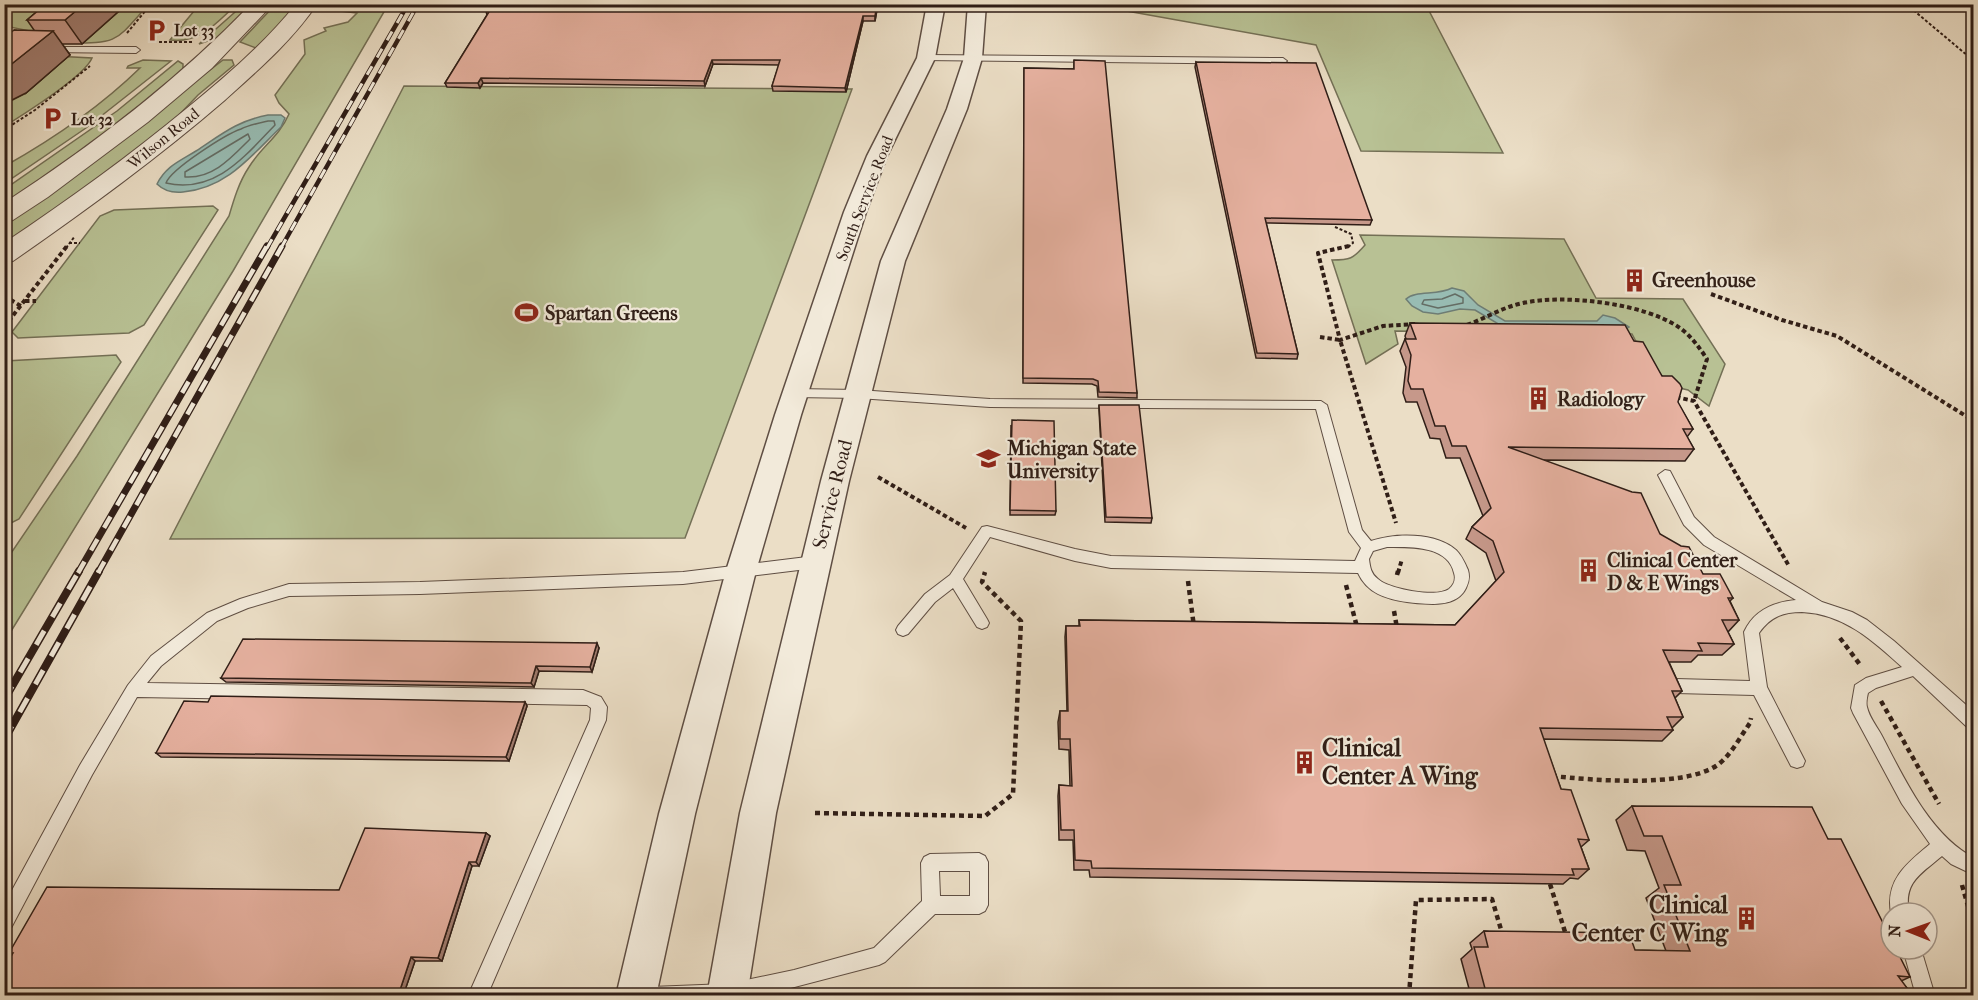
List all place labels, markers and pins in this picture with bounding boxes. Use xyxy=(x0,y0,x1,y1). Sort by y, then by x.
parking icon: Lot 33 xyxy=(143,17,169,43)
place label: Lot 33 xyxy=(174,21,214,41)
parking icon: Lot 32 xyxy=(40,106,66,132)
place label: Lot 32 xyxy=(71,110,113,130)
building icon: Greenhouse xyxy=(1621,267,1647,293)
place label: Greenhouse xyxy=(1652,269,1756,292)
sports icon: Spartan Greens xyxy=(514,300,540,326)
place label: Spartan Greens xyxy=(545,302,678,325)
building icon: Radiology xyxy=(1526,386,1552,412)
place label: Radiology xyxy=(1557,388,1646,411)
place label: Michigan State University xyxy=(1006,437,1137,483)
school or university icon: Michigan State University xyxy=(976,446,1002,472)
place label: Clinical Center D & E Wings xyxy=(1607,549,1738,595)
building icon: Clinical Center D & E Wings xyxy=(1576,558,1602,584)
place label: Clinical Center A Wing xyxy=(1322,734,1479,790)
building icon: Clinical Center A Wing xyxy=(1291,749,1317,775)
place label: Clinical Center C Wing xyxy=(1572,891,1729,947)
building icon: Clinical Center C Wing xyxy=(1733,906,1759,932)

